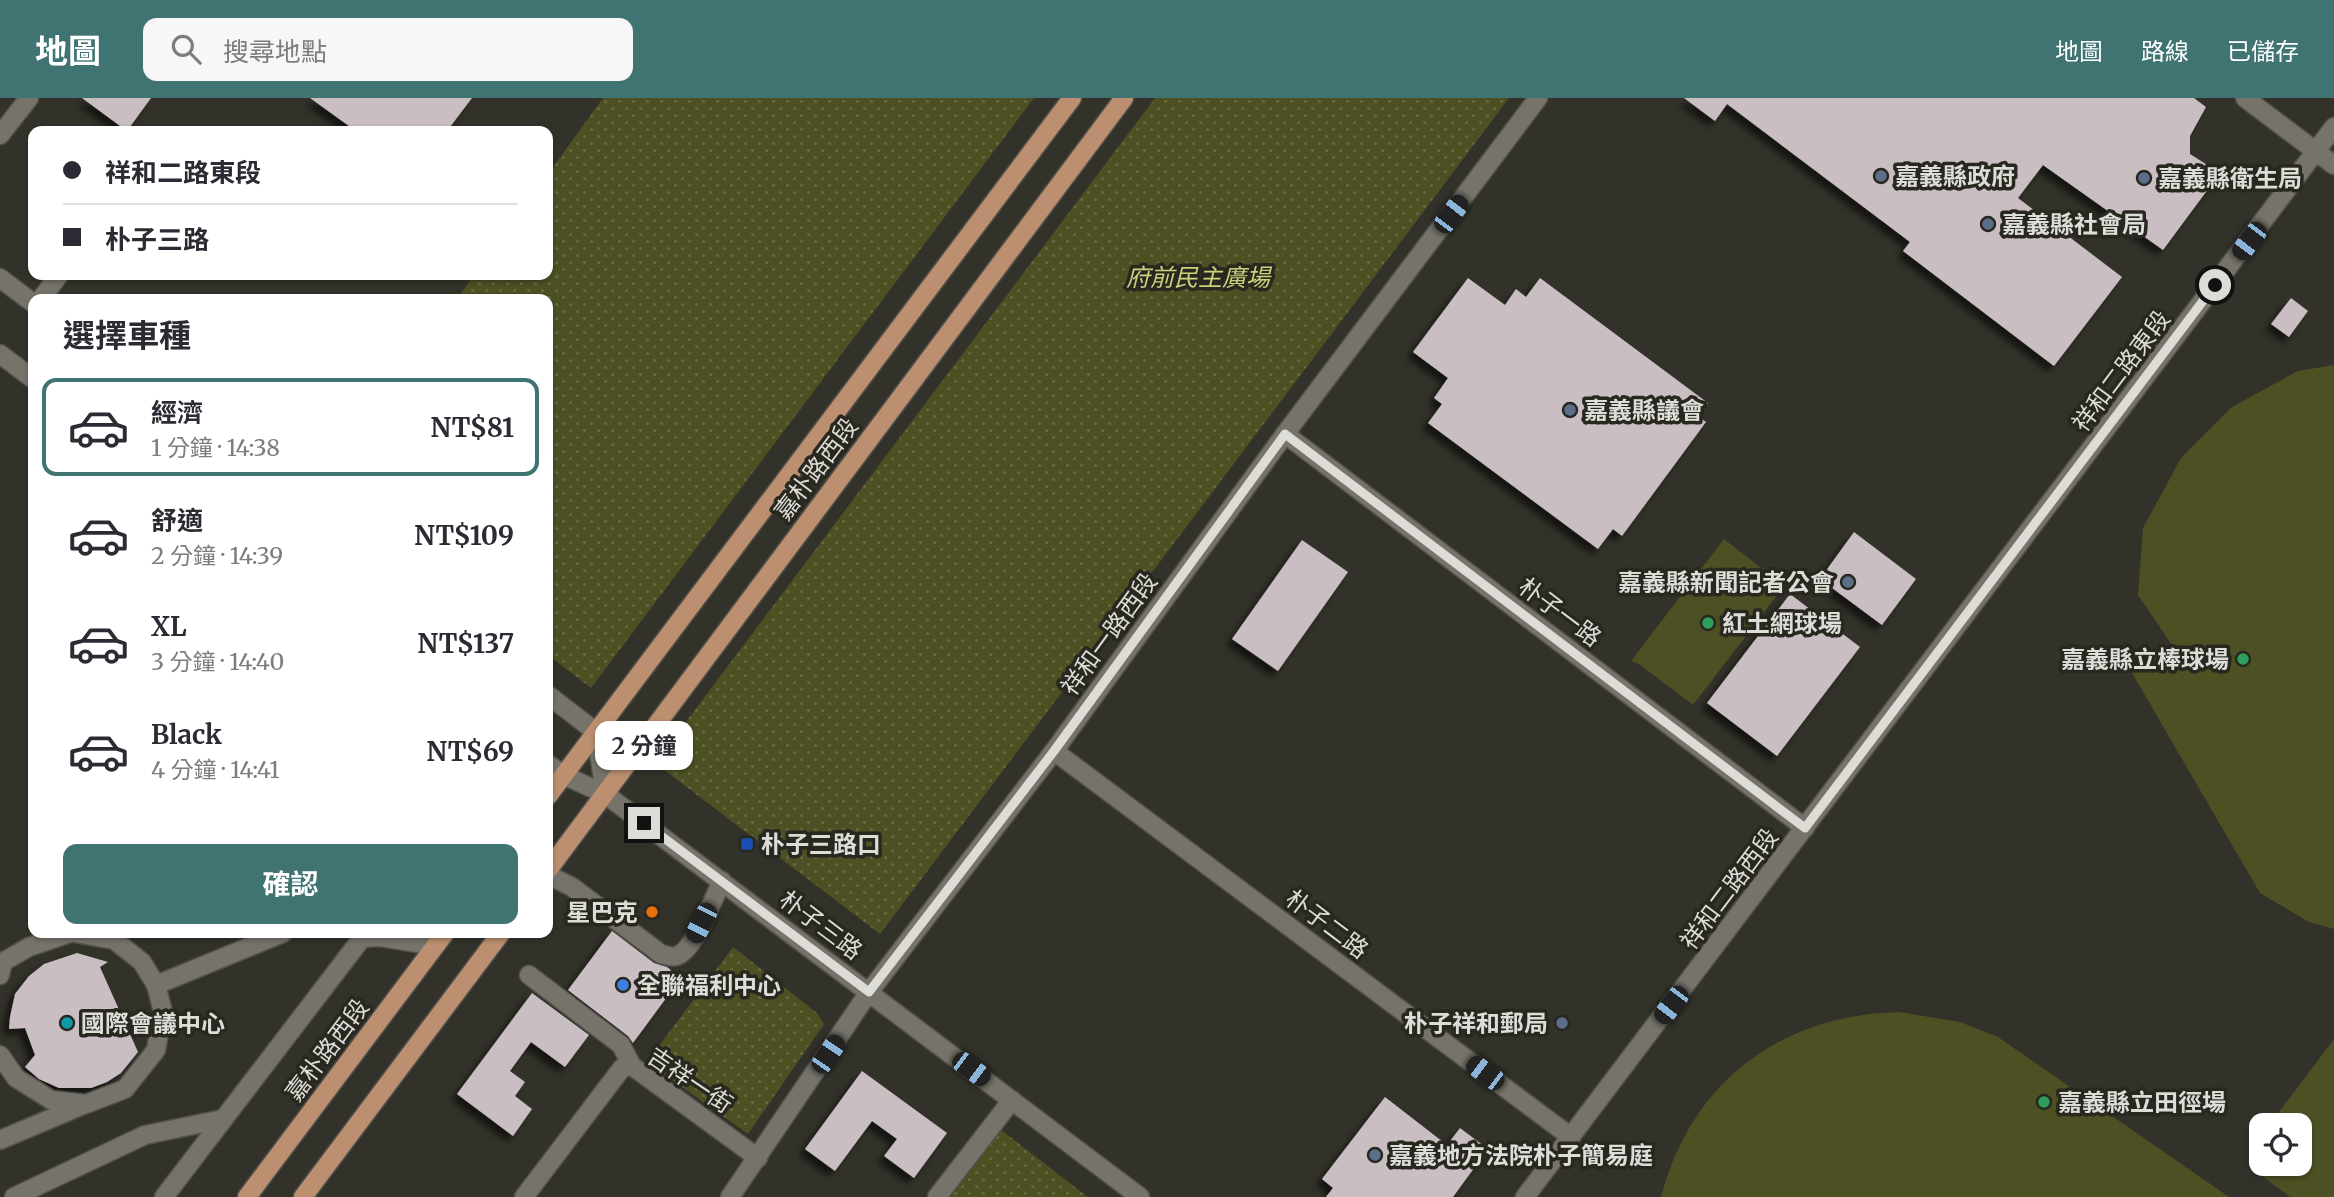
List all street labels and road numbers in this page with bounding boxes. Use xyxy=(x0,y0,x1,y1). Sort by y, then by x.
street label: 祥和二路東段 xyxy=(2065,304,2177,438)
street label: 嘉朴路西段 xyxy=(768,412,864,526)
street label: 祥和一路西段 xyxy=(1054,567,1164,701)
street label: 朴子一路 xyxy=(1512,571,1608,653)
street label: 祥和二路西段 xyxy=(1673,822,1785,956)
street label: 朴子二路 xyxy=(1279,883,1375,965)
street label: 朴子三路 xyxy=(773,884,869,966)
street label: 嘉朴路西段 xyxy=(279,993,375,1107)
street label: 吉祥一街 xyxy=(642,1040,738,1120)

